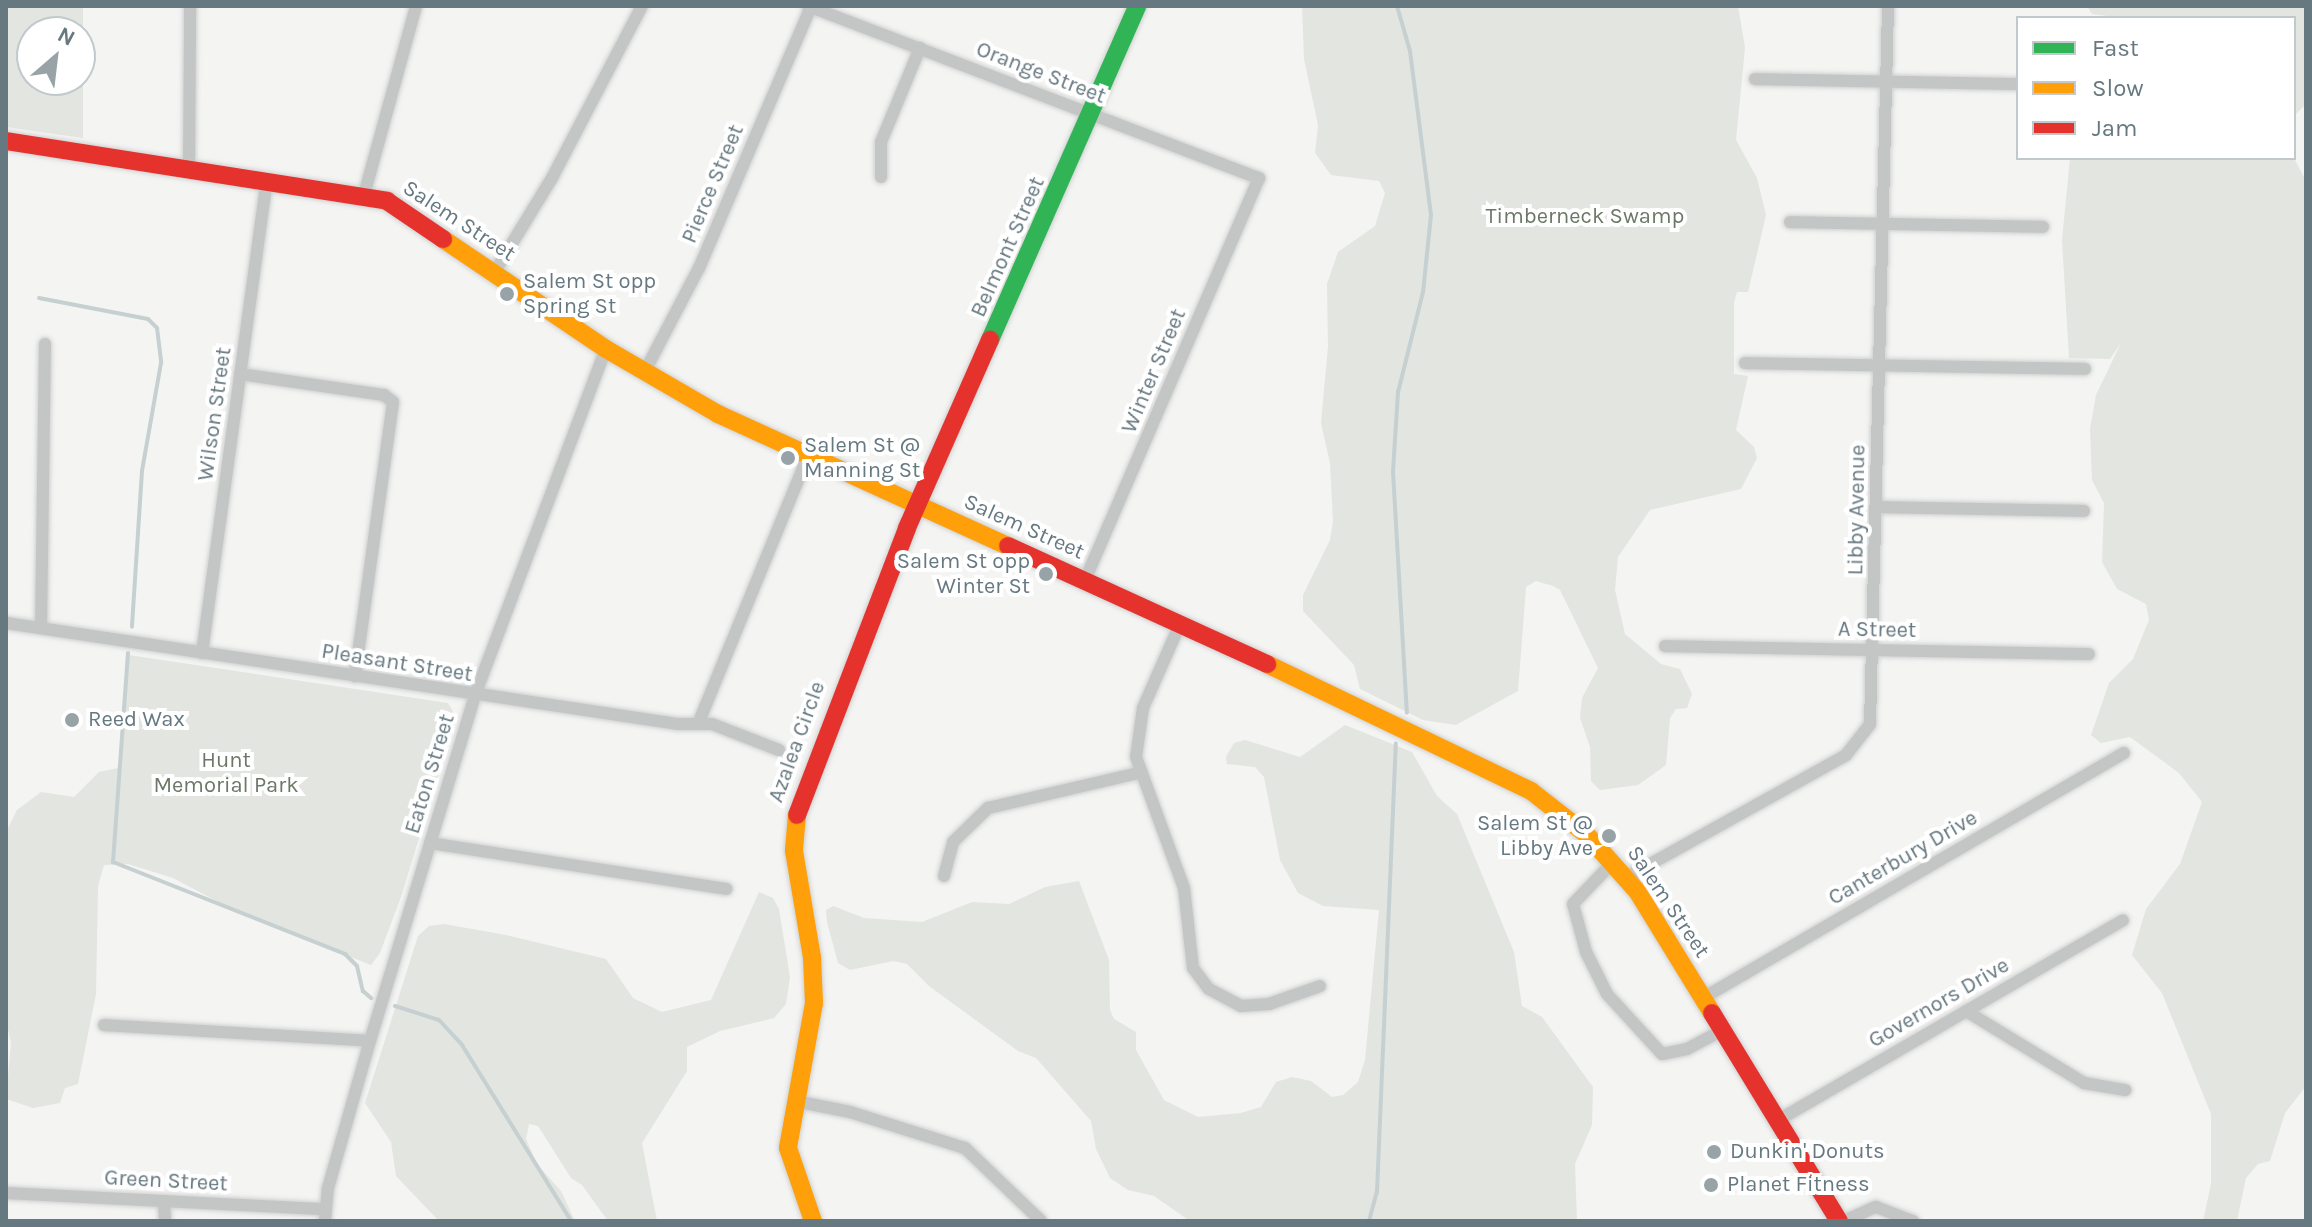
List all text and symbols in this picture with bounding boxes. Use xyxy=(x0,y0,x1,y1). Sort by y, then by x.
north arrow xyxy=(16,16,96,96)
legend xyxy=(2016,16,2296,160)
text: N xyxy=(53,21,79,52)
text: Fast xyxy=(2092,34,2139,62)
street label: Orange Street xyxy=(972,36,1110,110)
text: Slow xyxy=(2092,74,2144,102)
text: Jam xyxy=(2092,114,2137,142)
street label: Pierce Street xyxy=(676,121,750,247)
street label: Belmont Street xyxy=(965,173,1051,321)
street label: Salem Street xyxy=(398,175,520,267)
park label: Timberneck Swamp xyxy=(1486,204,1684,230)
place label: Salem St opp Spring St xyxy=(523,268,656,320)
marker: Salem St opp Spring St xyxy=(498,285,516,303)
street label: Winter Street xyxy=(1116,305,1192,437)
street label: Wilson Street xyxy=(193,345,237,483)
place label: Salem St @ Manning St xyxy=(804,432,920,484)
street label: Libby Avenue xyxy=(1843,444,1871,576)
marker: Salem St @ Manning St xyxy=(779,449,797,467)
street label: Salem Street xyxy=(960,489,1088,565)
place label: Salem St opp Winter St xyxy=(897,548,1030,600)
marker: Salem St opp Winter St xyxy=(1037,565,1055,583)
street label: A Street xyxy=(1838,616,1916,644)
street label: Pleasant Street xyxy=(320,638,474,688)
street label: Azalea Circle xyxy=(763,678,831,806)
place label: Reed Wax xyxy=(88,707,185,733)
marker: Reed Wax xyxy=(63,711,81,729)
street label: Eaton Street xyxy=(399,711,461,837)
park label: Hunt Memorial Park xyxy=(153,747,299,798)
street label: Canterbury Drive xyxy=(1824,805,1982,911)
place label: Salem St @ Libby Ave xyxy=(1477,810,1593,862)
marker: Salem St @ Libby Ave xyxy=(1600,827,1618,845)
street label: Salem Street xyxy=(1621,841,1715,963)
street label: Governors Drive xyxy=(1864,952,2014,1054)
place label: Dunkin' Donuts xyxy=(1730,1139,1885,1165)
marker: Dunkin' Donuts xyxy=(1705,1143,1723,1161)
street label: Green Street xyxy=(104,1165,228,1197)
place label: Planet Fitness xyxy=(1727,1172,1870,1198)
marker: Planet Fitness xyxy=(1702,1176,1720,1194)

